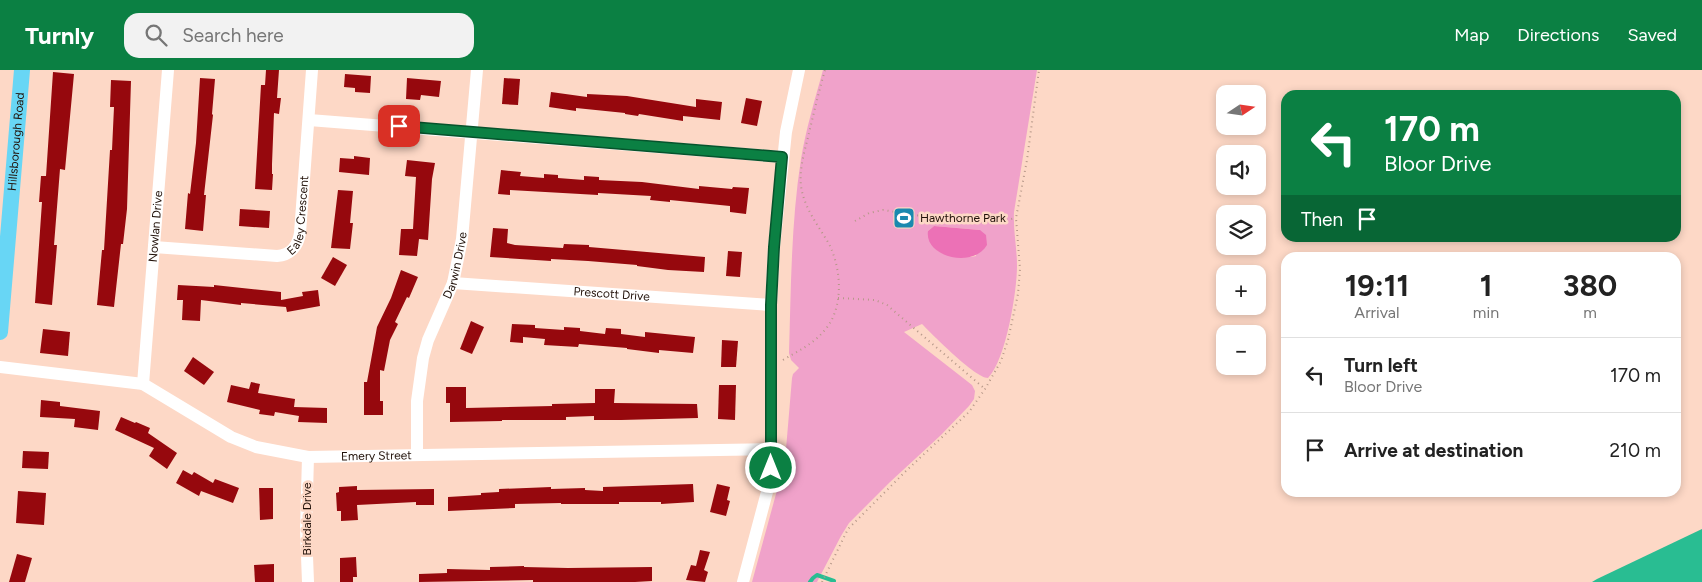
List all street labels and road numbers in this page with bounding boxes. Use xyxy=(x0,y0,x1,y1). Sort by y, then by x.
street label: Hillsborough Road xyxy=(5,92,27,191)
street label: Ealey Crescent xyxy=(284,175,311,258)
street label: Nowlan Drive xyxy=(146,190,165,263)
street label: Darwin Drive xyxy=(440,231,470,301)
street label: Prescott Drive xyxy=(573,284,651,304)
street label: Emery Street xyxy=(341,448,412,463)
street label: Birkdale Drive xyxy=(300,482,314,555)

